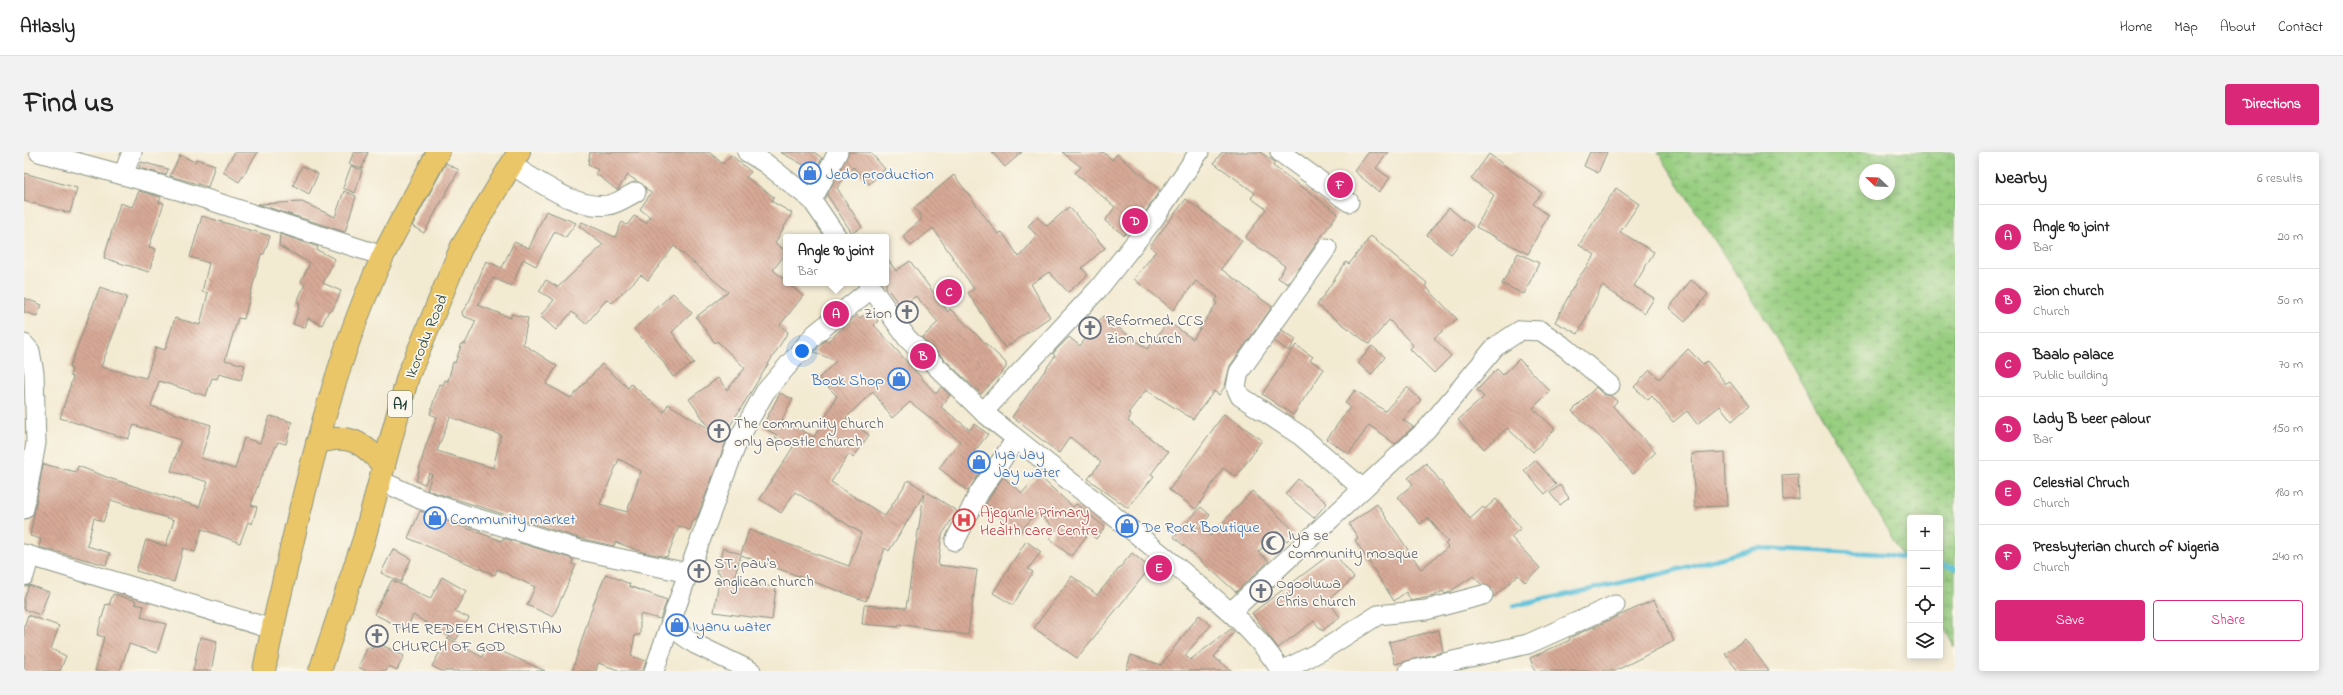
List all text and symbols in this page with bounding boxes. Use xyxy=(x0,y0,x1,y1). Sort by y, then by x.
text: Atlasly xyxy=(20,14,75,41)
text: Home xyxy=(2120,17,2152,38)
text: Map xyxy=(2174,17,2198,38)
text: About xyxy=(2220,17,2256,38)
text: Contact xyxy=(2278,17,2323,38)
text: Find us xyxy=(24,84,114,125)
button: Directions xyxy=(2225,84,2319,125)
shop icon: Jedo production xyxy=(797,160,823,186)
place label: Jedo production xyxy=(826,163,934,187)
north arrow xyxy=(1859,164,1895,200)
text: Nearby xyxy=(1995,166,2047,191)
text: 6 results xyxy=(2257,169,2303,188)
pin: F xyxy=(1327,170,1353,200)
pin: D xyxy=(1122,206,1148,236)
text: Angle 90 joint xyxy=(2033,216,2109,238)
text: A xyxy=(2004,227,2012,246)
text: 20 m xyxy=(2278,227,2303,246)
popup xyxy=(783,234,889,286)
text: Bar xyxy=(2033,238,2053,257)
text: Angle 90 joint xyxy=(798,240,874,262)
text: Bar xyxy=(798,262,818,281)
pin: C xyxy=(936,277,962,307)
text: Zion church xyxy=(2033,280,2104,302)
street label: Ikorodu Road xyxy=(399,291,455,383)
text: B xyxy=(2004,291,2012,310)
text: 50 m xyxy=(2277,291,2303,310)
pin: A xyxy=(823,299,849,329)
church icon: Zion xyxy=(894,299,920,325)
place label: Zion xyxy=(864,302,892,326)
text: Church xyxy=(2033,302,2070,321)
place label: Reformed. C(S Zion church xyxy=(1106,309,1203,351)
church icon: Reformed. C(S Zion church xyxy=(1077,315,1103,341)
your location xyxy=(792,341,812,361)
pin: B xyxy=(910,341,936,371)
text: Baalo palace xyxy=(2033,344,2114,366)
text: C xyxy=(2004,355,2012,374)
text: 70 m xyxy=(2279,355,2303,374)
shop icon: Book Shop xyxy=(886,366,912,392)
text: Public building xyxy=(2033,366,2108,385)
place label: Book Shop xyxy=(810,369,884,393)
road number: A1 xyxy=(388,391,412,417)
text: Lady B beer palour xyxy=(2033,408,2151,430)
place label: The community church only apostle church xyxy=(734,412,884,454)
church icon: The community church only apostle church xyxy=(706,418,732,444)
text: D xyxy=(2003,419,2013,438)
text: 150 m xyxy=(2272,419,2303,438)
text: Bar xyxy=(2033,430,2053,449)
place label: Iya Jay Jay water xyxy=(994,443,1060,485)
shop icon: Iya Jay Jay water xyxy=(966,449,992,475)
text: Celestial Chruch xyxy=(2033,472,2129,494)
text: E xyxy=(2004,483,2012,502)
text: 180 m xyxy=(2275,483,2303,502)
text: Church xyxy=(2033,494,2070,513)
place label: Ajegunle Primary Health care Centre xyxy=(980,501,1099,543)
shop icon: Community market xyxy=(422,505,448,531)
hospital icon: Ajegunle Primary Health care Centre xyxy=(951,507,977,533)
place label: Community market xyxy=(450,508,576,532)
shop icon: De Rock Boutique xyxy=(1114,513,1140,539)
map controls xyxy=(1907,515,1943,659)
button: + xyxy=(1907,515,1943,551)
place label: De Rock Boutique xyxy=(1141,516,1260,540)
place label: Iya se community mosque xyxy=(1288,524,1419,566)
mosque icon: Iya se community mosque xyxy=(1260,530,1286,556)
text: Presbyterian church of Nigeria xyxy=(2033,536,2219,558)
text: F xyxy=(2004,547,2012,566)
text: 240 m xyxy=(2272,547,2303,566)
button: − xyxy=(1907,551,1943,587)
place label: ST. pau's anglican church xyxy=(714,552,814,594)
pin: E xyxy=(1146,553,1172,583)
church icon: ST. pau's anglican church xyxy=(686,558,712,584)
text: Church xyxy=(2033,558,2070,577)
place label: Ogooluwa Chris church xyxy=(1276,572,1356,614)
church icon: Ogooluwa Chris church xyxy=(1248,578,1274,604)
button: locate xyxy=(1907,587,1943,623)
button: Save xyxy=(1995,600,2145,641)
button: Share xyxy=(2153,600,2303,641)
shop icon: Iyanu water xyxy=(664,612,690,638)
place label: Iyanu water xyxy=(692,615,771,639)
place label: THE REDEEM CHRISTIAN CHURCH OF GOD xyxy=(392,617,562,659)
church icon: THE REDEEM CHRISTIAN CHURCH OF GOD xyxy=(364,623,390,649)
button: layers xyxy=(1907,623,1943,659)

